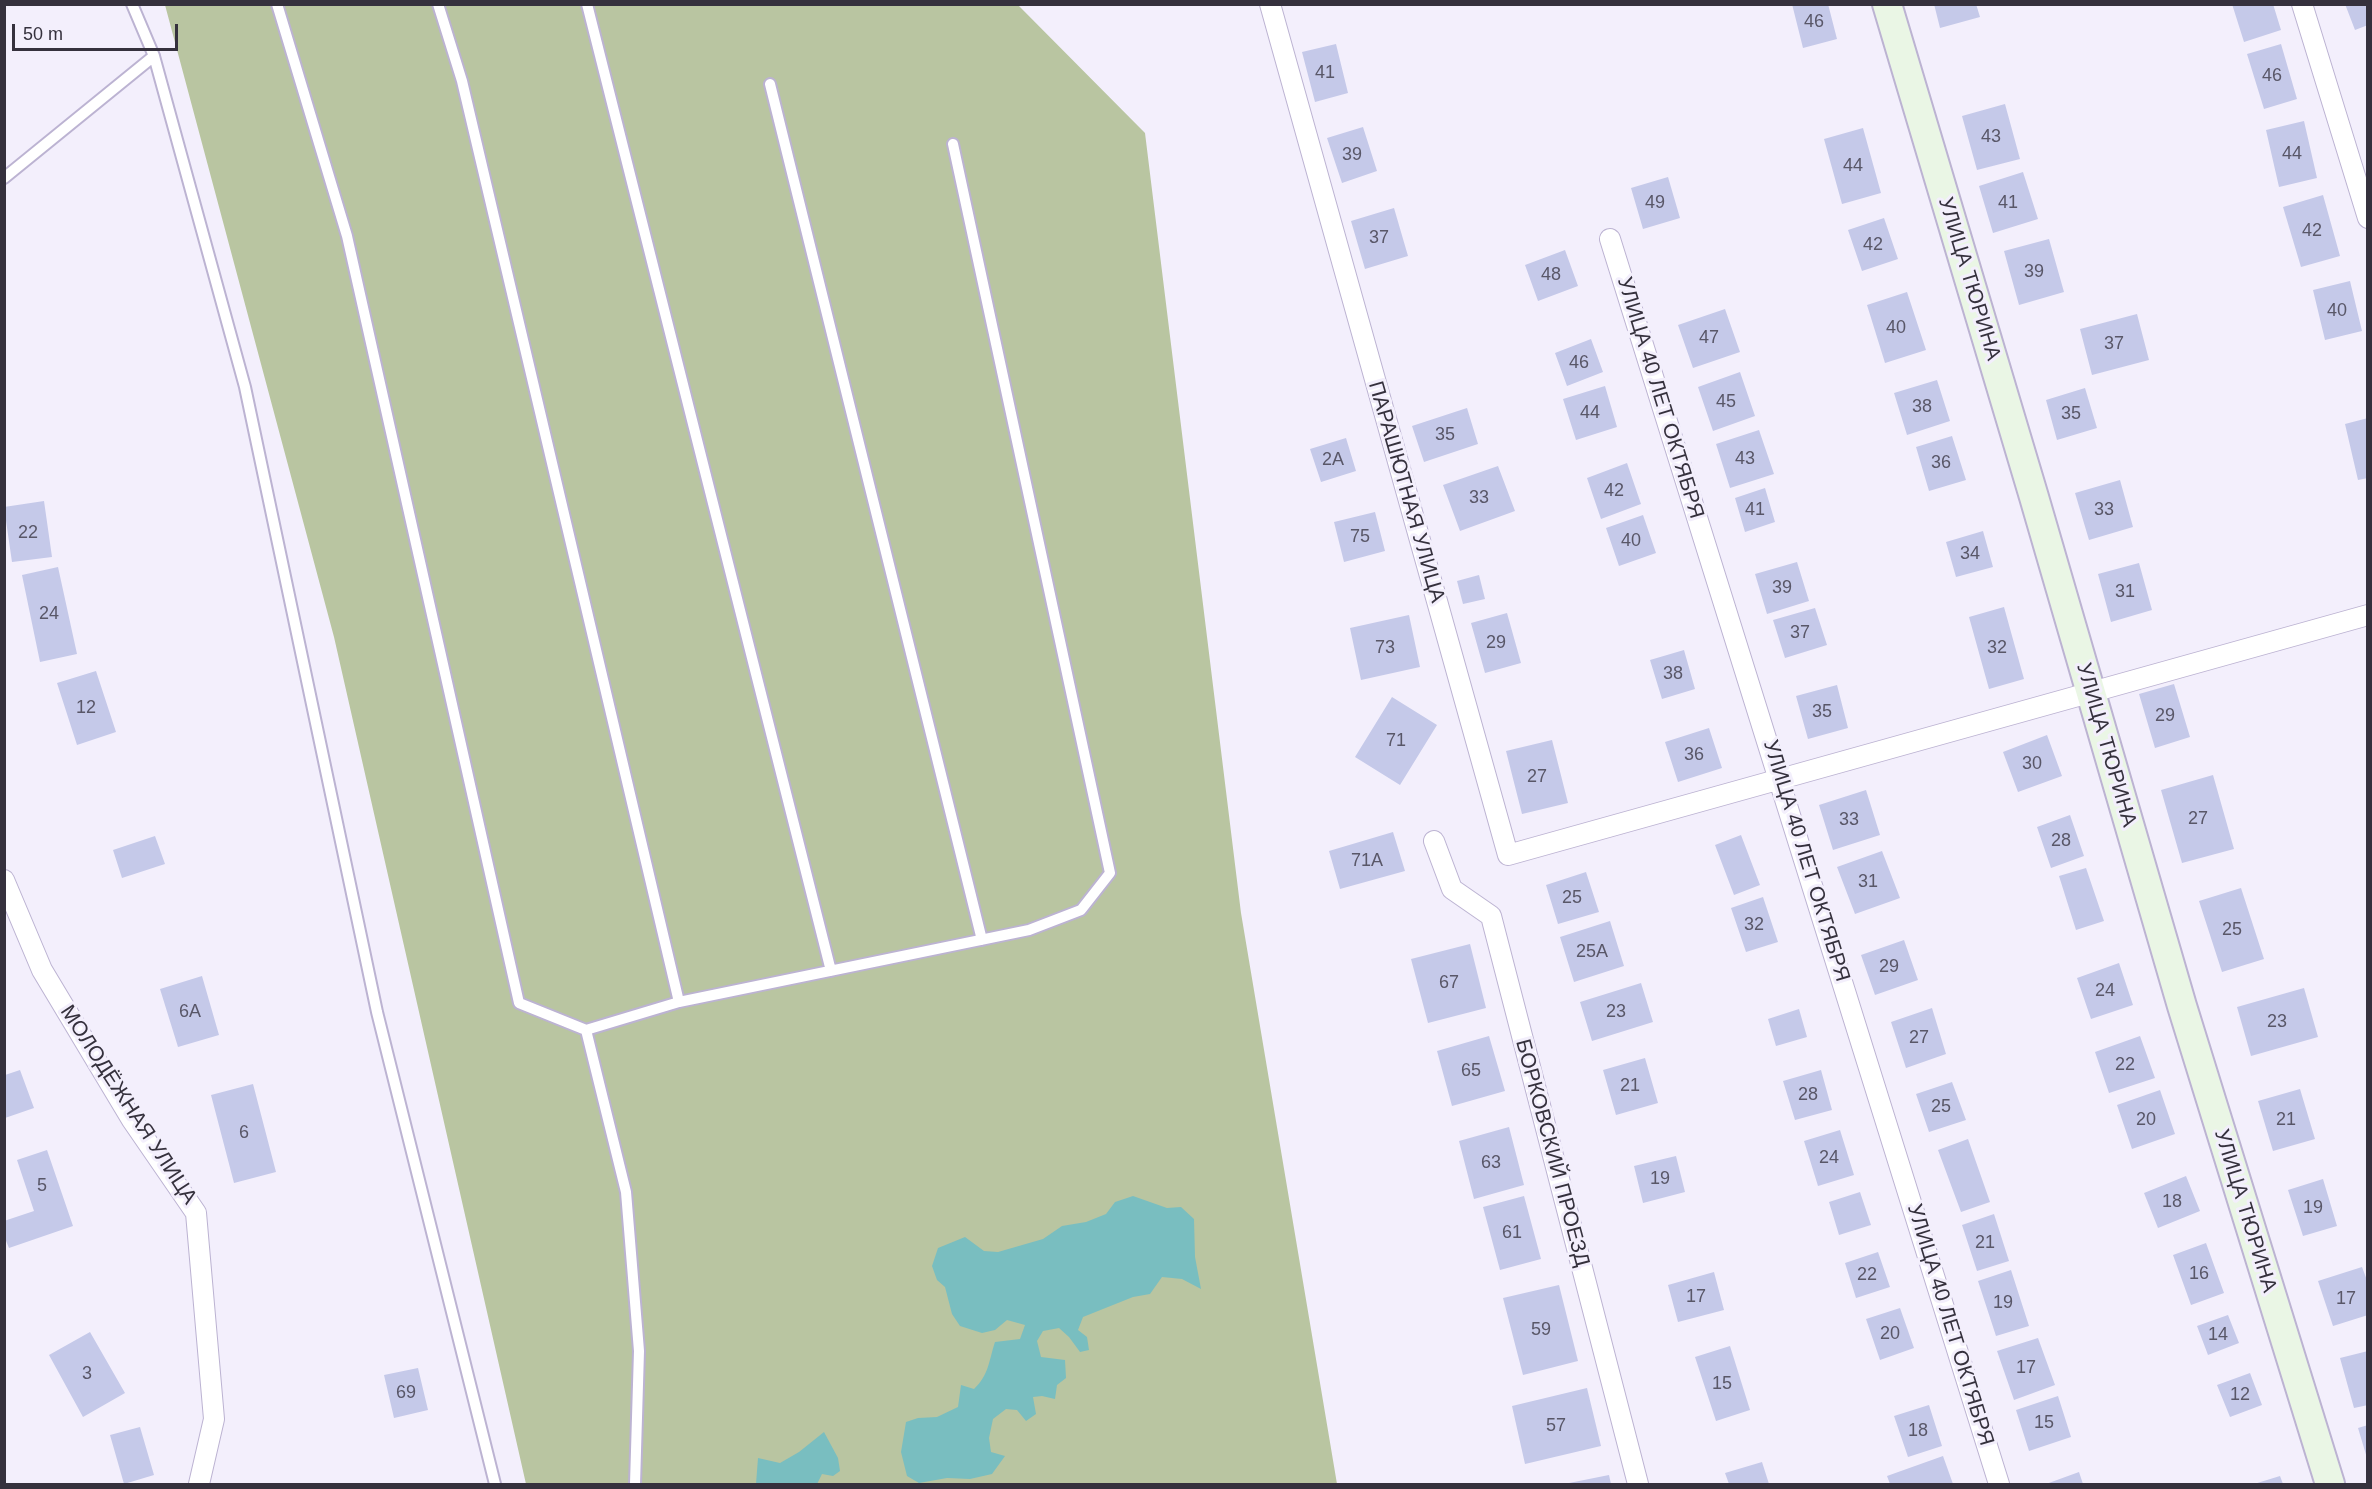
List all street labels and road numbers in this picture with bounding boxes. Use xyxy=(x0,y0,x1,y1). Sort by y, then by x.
street label: УЛИЦА ТЮРИНА xyxy=(1932,194,2006,364)
street label: УЛИЦА 40 ЛЕТ ОКТЯБРЯ xyxy=(1611,274,1709,522)
street label: ПАРАШЮТНАЯ УЛИЦА xyxy=(1362,378,1450,606)
street label: УЛИЦА ТЮРИНА xyxy=(2071,660,2141,830)
street label: УЛИЦА 40 ЛЕТ ОКТЯБРЯ xyxy=(1757,737,1855,985)
street label: МОЛОДЁЖНАЯ УЛИЦА xyxy=(54,1001,202,1209)
street label: БОРКОВСКИЙ ПРОЕЗД xyxy=(1509,1037,1595,1269)
street label: УЛИЦА ТЮРИНА xyxy=(2208,1126,2282,1296)
street label: УЛИЦА 40 ЛЕТ ОКТЯБРЯ xyxy=(1901,1201,1999,1449)

